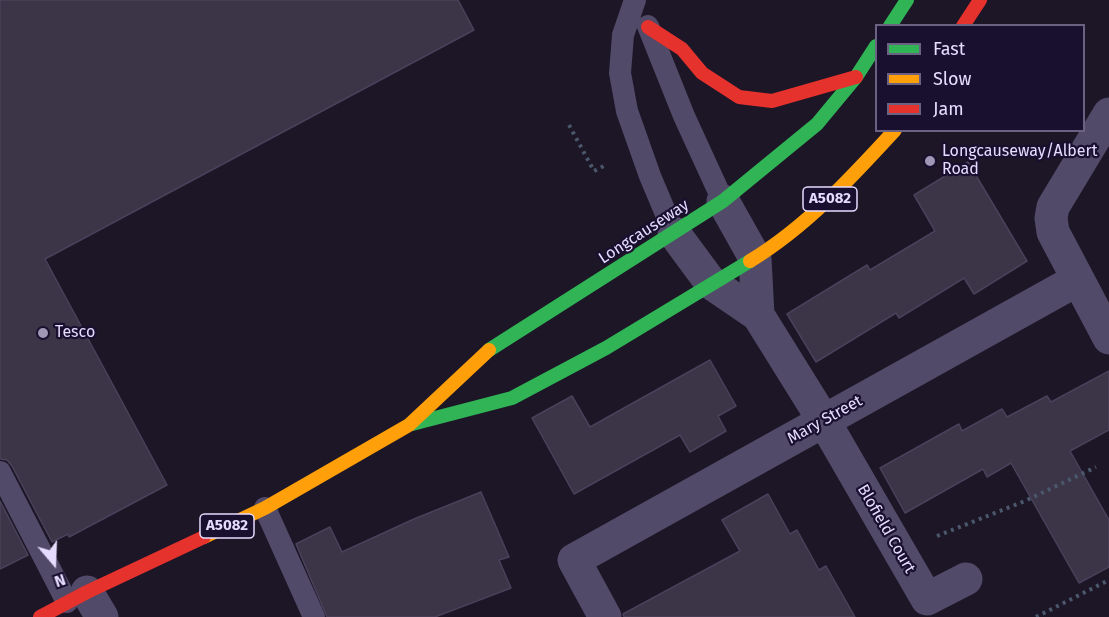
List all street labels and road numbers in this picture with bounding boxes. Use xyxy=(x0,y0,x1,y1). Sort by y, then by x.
road number: A5082 xyxy=(803,187,857,211)
street label: Longcauseway xyxy=(595,196,693,268)
street label: Mary Street xyxy=(784,392,866,448)
street label: Blofield Court xyxy=(853,481,919,577)
road number: A5082 xyxy=(200,514,254,538)

